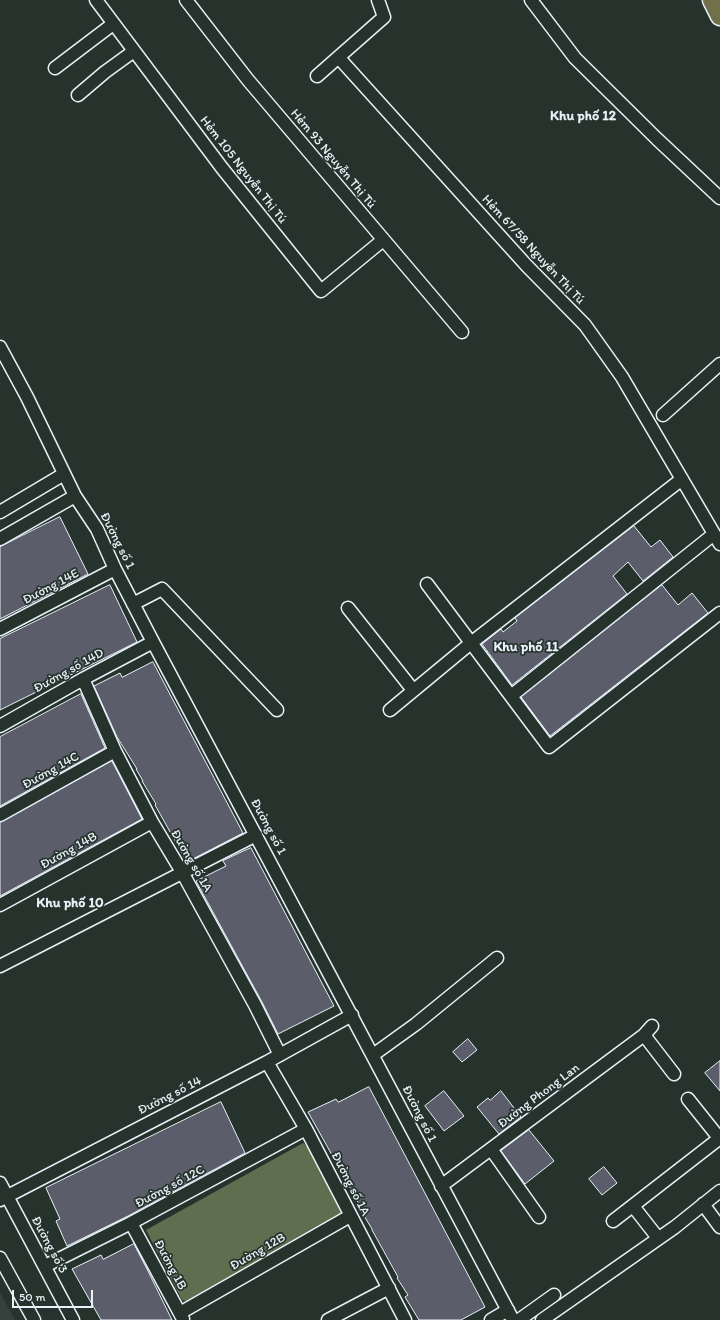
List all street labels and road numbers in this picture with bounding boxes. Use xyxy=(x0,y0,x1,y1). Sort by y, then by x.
street label: Hẻm 93 Nguyễn Thị Tú xyxy=(287,106,379,212)
street label: Hẻm 105 Nguyễn Thị Tú xyxy=(196,113,290,227)
street label: Hẻm 67/58 Nguyễn Thị Tú xyxy=(478,192,588,308)
street label: Đường số 1 xyxy=(96,510,138,572)
street label: Đường 14E xyxy=(20,566,82,608)
street label: Đường số 14D xyxy=(31,645,107,697)
street label: Đường 14C xyxy=(20,749,82,793)
street label: Đường số 1 xyxy=(247,796,289,858)
street label: Đường số 1A xyxy=(167,827,215,895)
street label: Đường 14B xyxy=(38,829,100,873)
street label: Đường Phong Lan xyxy=(495,1060,583,1132)
street label: Đường số 14 xyxy=(136,1073,204,1119)
street label: Đường số 1 xyxy=(398,1083,440,1145)
street label: Đường số 1A xyxy=(327,1149,373,1219)
street label: Đường số 12C xyxy=(133,1162,207,1212)
street label: Đường số 3 xyxy=(27,1214,71,1276)
street label: Đường 12B xyxy=(228,1230,288,1274)
street label: Đường 1B xyxy=(150,1237,190,1293)

